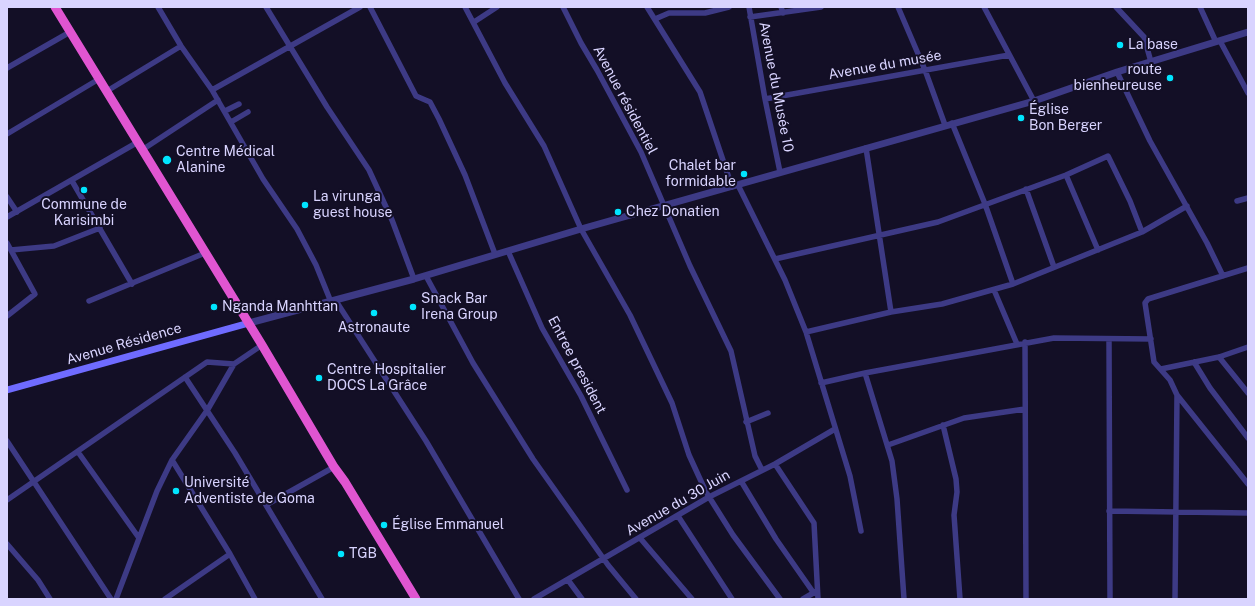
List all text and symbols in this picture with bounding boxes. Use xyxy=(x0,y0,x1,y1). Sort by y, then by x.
street label: Avenue du Musée 10 xyxy=(755,20,797,154)
place label: La base xyxy=(1128,37,1178,53)
marker: La base xyxy=(1115,40,1125,50)
street label: Avenue résidentiel xyxy=(589,43,661,157)
street label: Avenue du musée xyxy=(827,47,943,83)
place label: route bienheureuse xyxy=(1074,62,1162,94)
marker: route bienheureuse xyxy=(1165,73,1175,83)
place label: Église Bon Berger xyxy=(1029,102,1102,134)
marker: Église Bon Berger xyxy=(1016,113,1026,123)
place label: Centre Médical Alanine xyxy=(176,144,275,176)
marker: Centre Médical Alanine xyxy=(161,154,173,166)
place label: Chalet bar formidable xyxy=(665,158,736,190)
marker: Chalet bar formidable xyxy=(739,169,749,179)
marker: Commune de Karisimbi xyxy=(79,185,89,195)
place label: La virunga guest house xyxy=(313,189,392,222)
place label: Commune de Karisimbi xyxy=(41,197,127,230)
marker: La virunga guest house xyxy=(300,200,310,210)
place label: Chez Donatien xyxy=(626,204,720,220)
marker: Chez Donatien xyxy=(613,207,623,217)
place label: Snack Bar Irena Group xyxy=(421,291,498,324)
place label: Nganda Manhttan xyxy=(222,299,338,315)
marker: Nganda Manhttan xyxy=(209,302,219,312)
marker: Snack Bar Irena Group xyxy=(408,302,418,312)
marker: Astronaute xyxy=(369,308,379,318)
street label: Entree president xyxy=(544,313,610,417)
street label: Avenue Résidence xyxy=(64,320,184,368)
place label: Astronaute xyxy=(338,320,410,336)
place label: Centre Hospitalier DOCS La Grâce xyxy=(327,362,446,394)
marker: Centre Hospitalier DOCS La Grâce xyxy=(314,373,324,383)
street label: Avenue du 30 Juin xyxy=(623,466,733,540)
place label: Université Adventiste de Goma xyxy=(184,475,315,508)
marker: Université Adventiste de Goma xyxy=(171,486,181,496)
place label: Église Emmanuel xyxy=(392,517,504,533)
marker: Église Emmanuel xyxy=(379,520,389,530)
place label: TGB xyxy=(349,546,377,562)
marker: TGB xyxy=(336,549,346,559)

